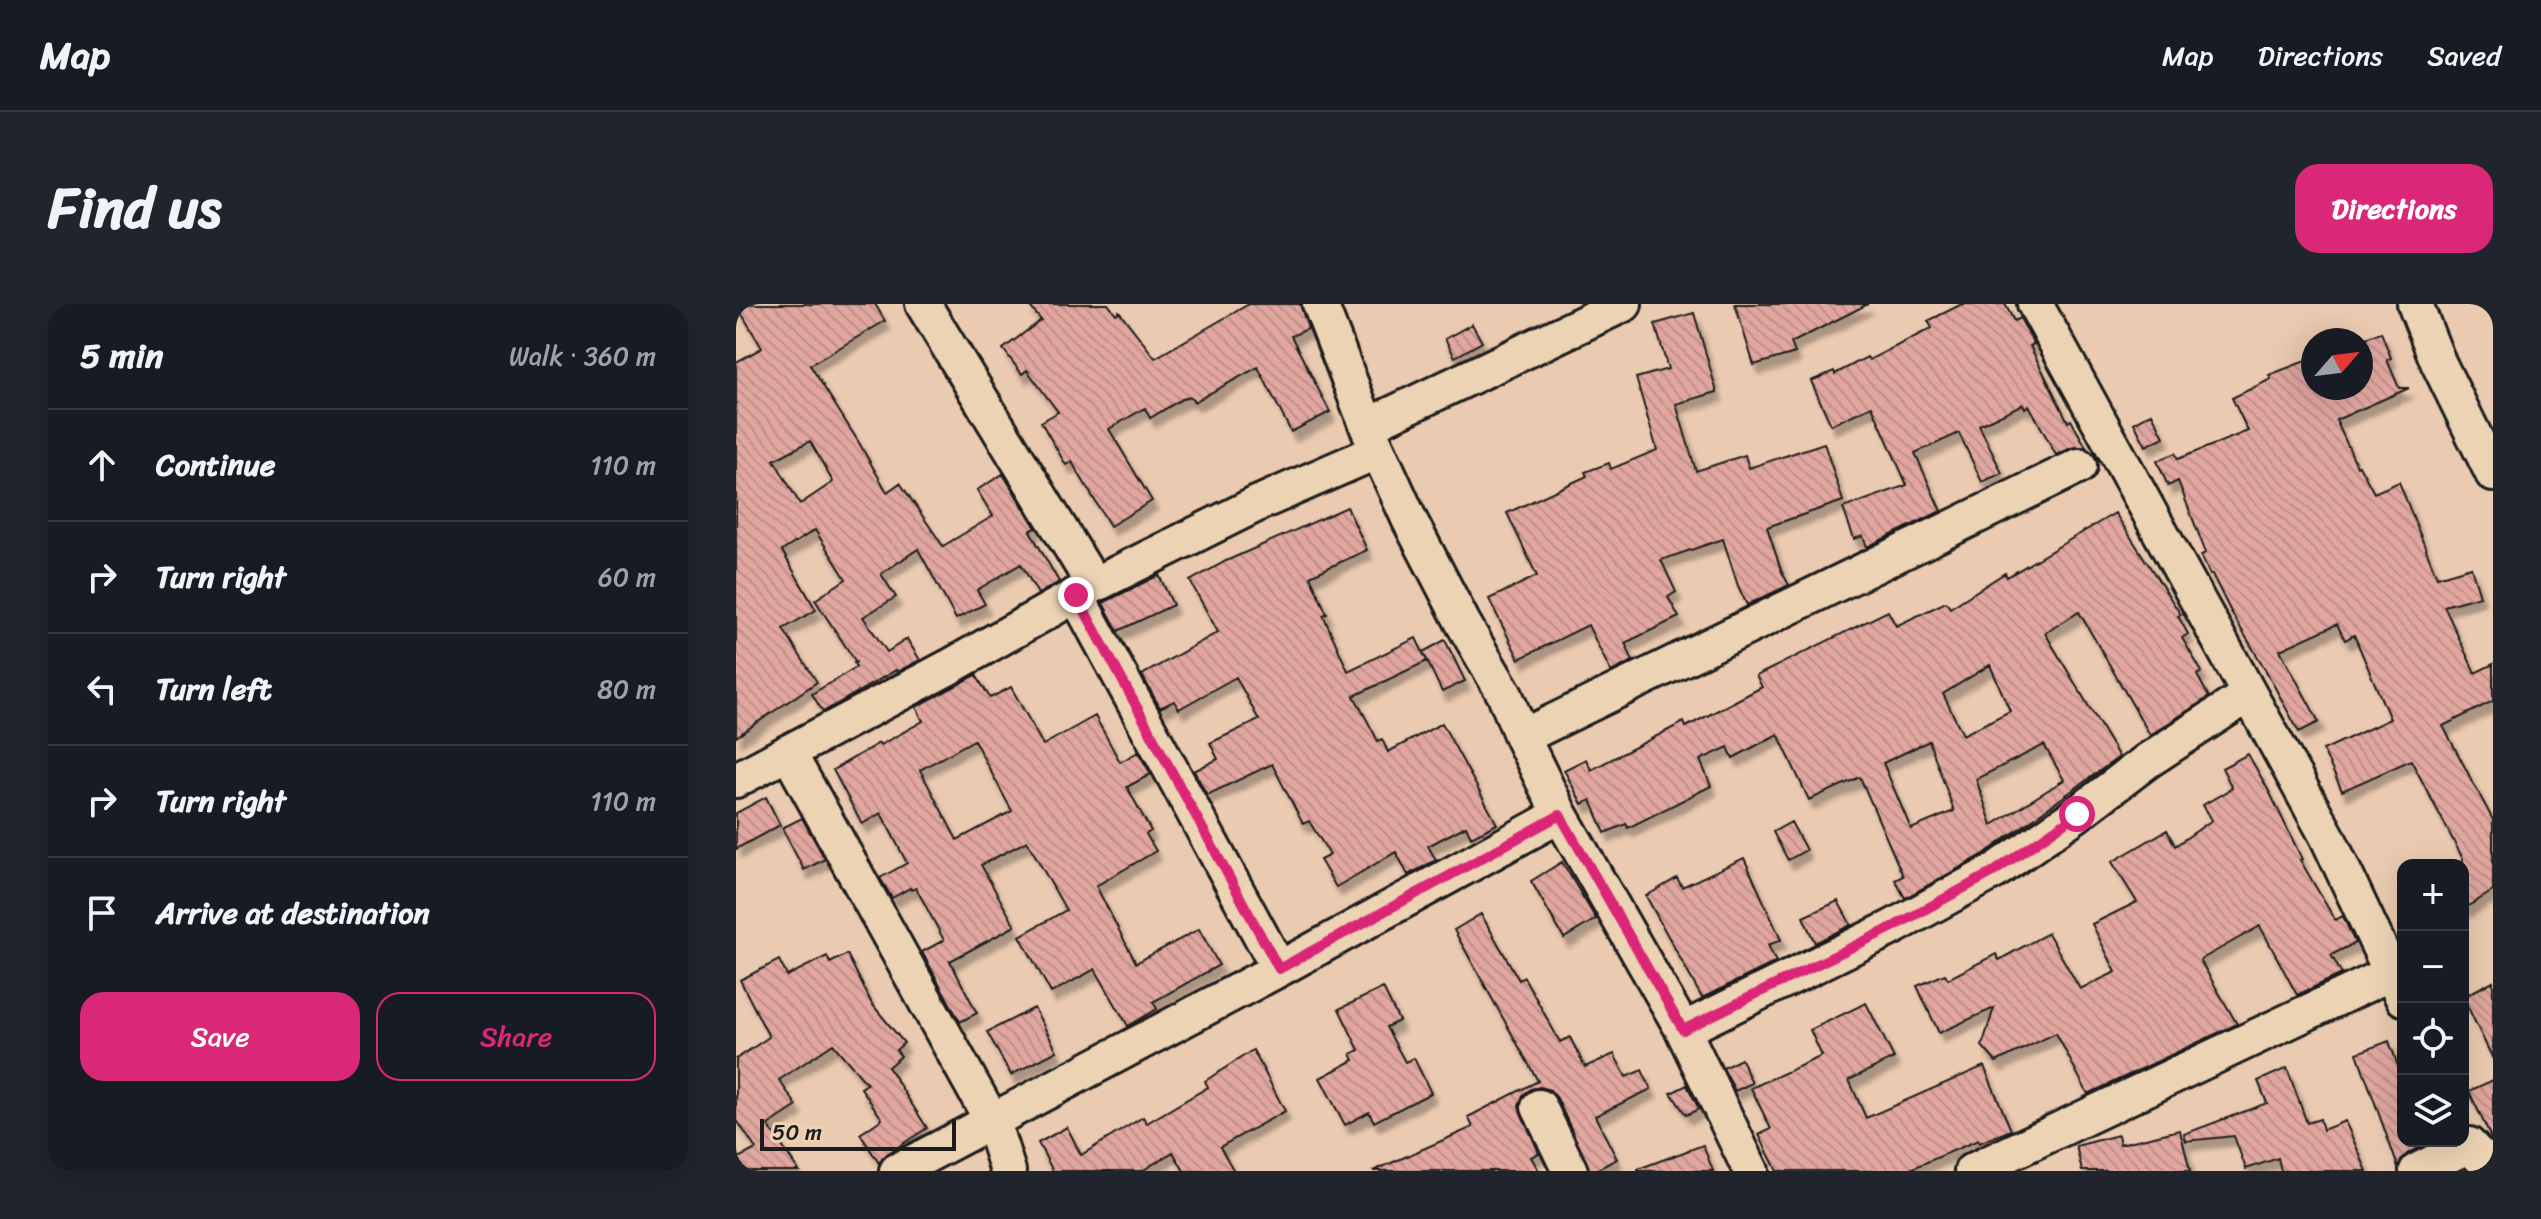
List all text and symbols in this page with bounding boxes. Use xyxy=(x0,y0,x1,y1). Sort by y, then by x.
text: Map xyxy=(40,22,110,89)
text: Map xyxy=(2162,31,2214,80)
text: Directions xyxy=(2258,31,2383,80)
text: Saved xyxy=(2427,31,2501,80)
text: Find us xyxy=(48,159,221,258)
button: Directions xyxy=(2295,164,2493,253)
text: 5 min xyxy=(80,326,163,386)
north arrow xyxy=(2301,328,2373,400)
text: Walk · 360 m xyxy=(509,333,656,379)
text: Continue xyxy=(156,438,275,492)
text: 110 m xyxy=(591,442,656,488)
icon: ahead xyxy=(80,443,124,487)
text: Turn right xyxy=(156,550,286,604)
text: 60 m xyxy=(598,554,656,600)
icon: right xyxy=(80,555,124,599)
route end xyxy=(1058,577,1094,613)
text: Turn left xyxy=(156,662,272,716)
text: 80 m xyxy=(597,666,656,712)
icon: left xyxy=(80,667,124,711)
text: Turn right xyxy=(156,774,286,828)
text: 110 m xyxy=(591,778,656,824)
icon: right xyxy=(80,779,124,823)
route start xyxy=(2059,796,2095,832)
map controls xyxy=(2397,859,2469,1147)
button: + xyxy=(2397,859,2469,931)
text: Arrive at destination xyxy=(156,886,430,940)
icon: arrive xyxy=(80,891,124,935)
button: − xyxy=(2397,931,2469,1003)
button: Save xyxy=(80,992,360,1081)
button: Share xyxy=(376,992,656,1081)
button: locate xyxy=(2397,1003,2469,1075)
button: layers xyxy=(2397,1075,2469,1147)
text: 50 m xyxy=(772,1113,822,1152)
scale bar xyxy=(760,1115,956,1151)

